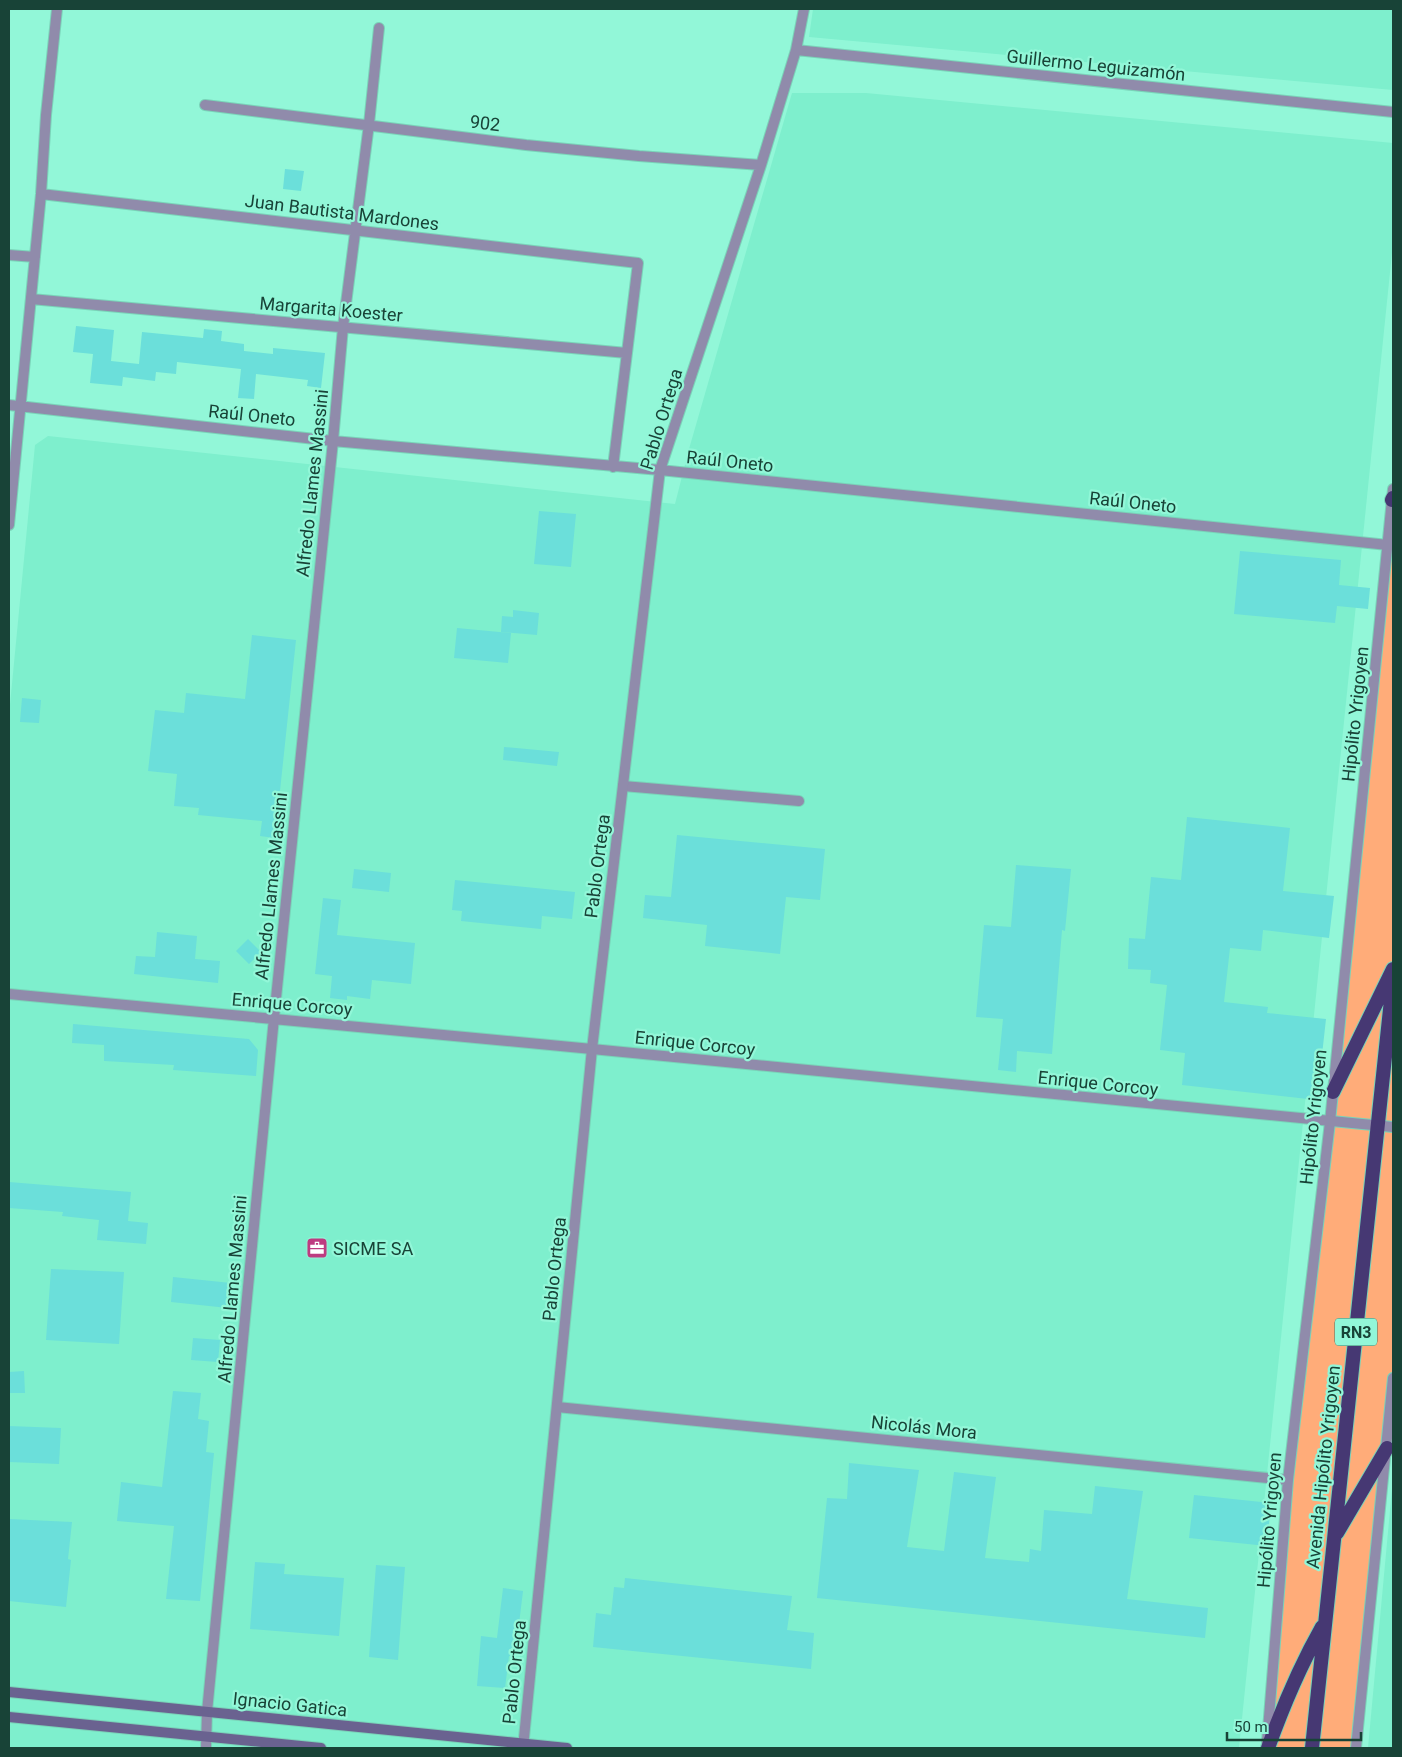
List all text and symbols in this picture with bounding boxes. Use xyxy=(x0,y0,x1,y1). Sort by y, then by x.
street label: Guillermo Leguizamón xyxy=(1005,45,1187,85)
street label: 902 xyxy=(469,111,501,135)
street label: Juan Bautista Mardones xyxy=(244,190,440,234)
street label: Margarita Koester xyxy=(259,292,403,326)
street label: Pablo Ortega xyxy=(636,366,686,472)
street label: Alfredo Llames Massini xyxy=(292,388,332,578)
street label: Raúl Oneto xyxy=(207,400,297,430)
street label: Raúl Oneto xyxy=(685,446,775,476)
street label: Raúl Oneto xyxy=(1088,487,1178,517)
street label: Hipólito Yrigoyen xyxy=(1337,645,1373,783)
street label: Alfredo Llames Massini xyxy=(251,791,291,981)
street label: Pablo Ortega xyxy=(580,813,614,919)
street label: Enrique Corcoy xyxy=(231,988,354,1020)
street label: Enrique Corcoy xyxy=(634,1026,757,1060)
street label: Hipólito Yrigoyen xyxy=(1295,1048,1331,1186)
street label: Enrique Corcoy xyxy=(1037,1066,1160,1100)
street label: Alfredo Llames Massini xyxy=(213,1194,251,1384)
street label: Pablo Ortega xyxy=(538,1216,570,1322)
office icon: SICME SA xyxy=(305,1236,329,1260)
place label: SICME SA xyxy=(333,1238,413,1259)
road number: RN3 xyxy=(1335,1318,1377,1345)
street label: Avenida Hipólito Yrigoyen xyxy=(1302,1364,1344,1570)
street label: Nicolás Mora xyxy=(870,1411,978,1443)
street label: Hipólito Yrigoyen xyxy=(1253,1451,1285,1589)
street label: Pablo Ortega xyxy=(498,1619,530,1725)
street label: Ignacio Gatica xyxy=(232,1688,348,1720)
scale bar xyxy=(1227,1710,1361,1742)
text: 50 m xyxy=(1234,1718,1268,1736)

